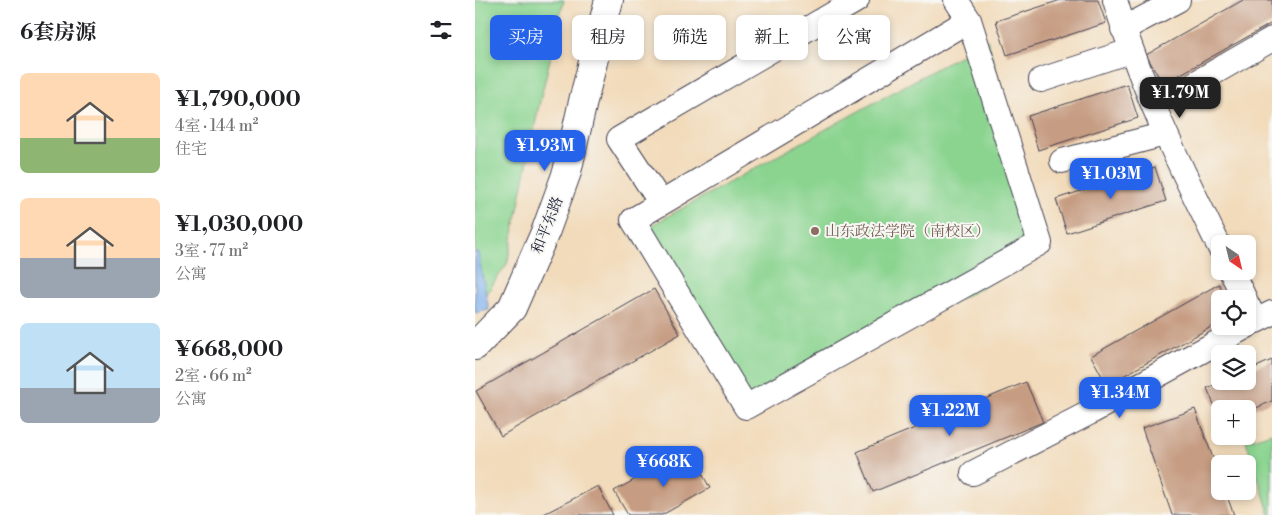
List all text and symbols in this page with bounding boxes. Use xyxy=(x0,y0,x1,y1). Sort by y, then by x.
chip: 买房 xyxy=(490,15,562,60)
chip: 租房 xyxy=(572,15,644,60)
chip: 筛选 xyxy=(654,15,726,60)
chip: 新上 xyxy=(736,15,808,60)
chip: 公寓 xyxy=(818,15,890,60)
icon: filters xyxy=(427,16,455,44)
text: 6套房源 xyxy=(20,20,96,46)
pin: ¥1.79M xyxy=(1139,76,1221,119)
text: ¥1.79M xyxy=(1151,83,1209,103)
text: ¥1,790,000 xyxy=(175,87,301,113)
icon: home xyxy=(60,93,120,153)
text: 4室 · 144 m² xyxy=(175,116,258,136)
pin: ¥1.93M xyxy=(504,130,586,172)
text: ¥1.93M xyxy=(516,136,575,156)
text: 住宅 xyxy=(175,139,207,159)
pin: ¥1.03M xyxy=(1070,158,1152,200)
text: ¥1.03M xyxy=(1081,164,1141,184)
street label: 和平东路 xyxy=(527,194,568,257)
text: ¥1,030,000 xyxy=(175,212,303,238)
icon: home xyxy=(60,218,120,278)
place label: 山东政法学院（南校区） xyxy=(825,222,990,241)
marker: 山东政法学院（南校区） xyxy=(809,225,821,237)
north arrow xyxy=(1211,235,1256,280)
map controls xyxy=(1211,235,1256,500)
text: 3室 · 77 m² xyxy=(175,241,248,261)
text: 公寓 xyxy=(175,264,207,284)
button: locate xyxy=(1211,290,1256,335)
text: ¥668,000 xyxy=(175,337,283,363)
icon: home xyxy=(60,343,120,403)
button: layers xyxy=(1211,345,1256,390)
text: 2室 · 66 m² xyxy=(175,366,252,386)
pin: ¥1.34M xyxy=(1079,376,1161,419)
text: ¥1.34M xyxy=(1090,383,1150,403)
text: 公寓 xyxy=(175,389,207,409)
pin: ¥1.22M xyxy=(909,394,991,437)
button: + xyxy=(1211,400,1256,445)
text: ¥1.22M xyxy=(920,401,980,421)
pin: ¥668K xyxy=(629,446,699,488)
text: ¥668K xyxy=(636,452,692,472)
button: − xyxy=(1211,455,1256,500)

